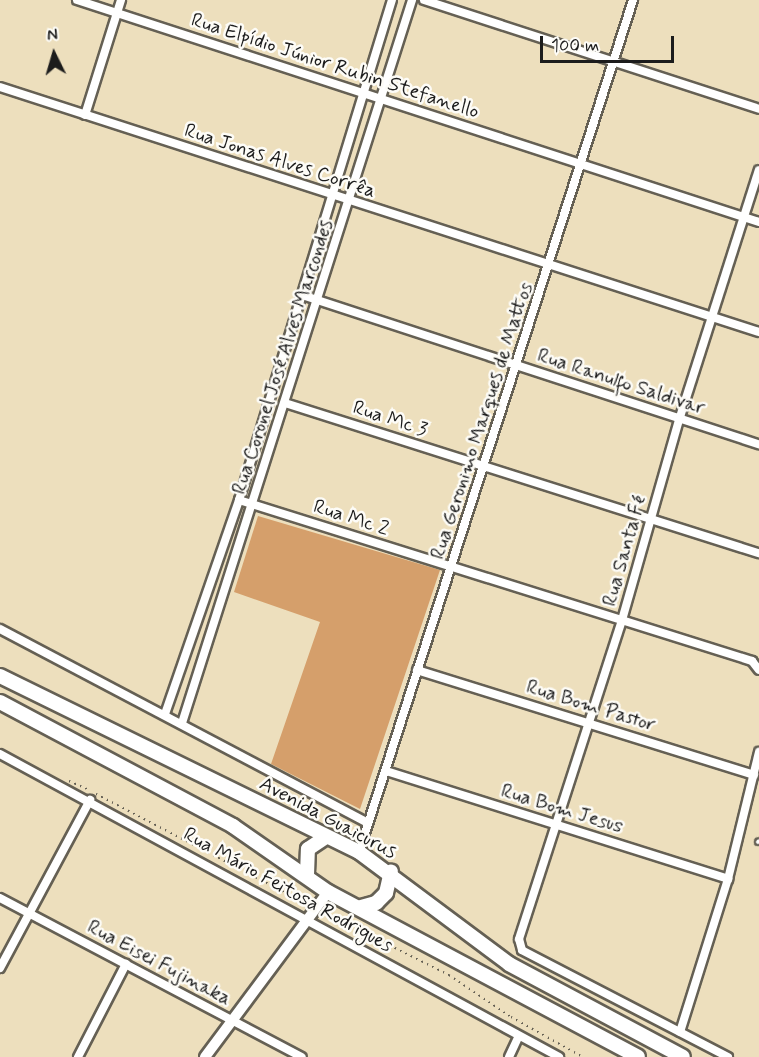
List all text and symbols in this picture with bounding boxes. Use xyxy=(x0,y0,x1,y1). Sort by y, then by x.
street label: Rua Elpídio Júnior Rubin Stefanello xyxy=(192,9,478,123)
north arrow xyxy=(24,24,84,84)
scale bar xyxy=(543,24,676,62)
text: N xyxy=(46,25,59,46)
text: 100 m xyxy=(551,34,599,58)
street label: Rua Jonas Alves Corrêa xyxy=(181,119,379,203)
street label: Rua Coronel José Alves Marcondes xyxy=(227,217,339,497)
street label: Rua Geronimo Marques de Mattos xyxy=(426,280,538,562)
street label: Rua Ranulfo Saldivar xyxy=(536,344,706,420)
street label: Rua Mc 3 xyxy=(350,396,430,442)
street label: Rua Santa Fé xyxy=(598,494,652,608)
street label: Rua Mc 2 xyxy=(310,495,392,541)
street label: Rua Bom Pastor xyxy=(524,675,658,737)
street label: Avenida Guaicurus xyxy=(256,772,400,864)
street label: Rua Bom Jesus xyxy=(498,779,626,839)
street label: Rua Mário Feitosa Rodrigues xyxy=(177,821,399,959)
street label: Rua Eisei Fujinaka xyxy=(83,915,235,1011)

